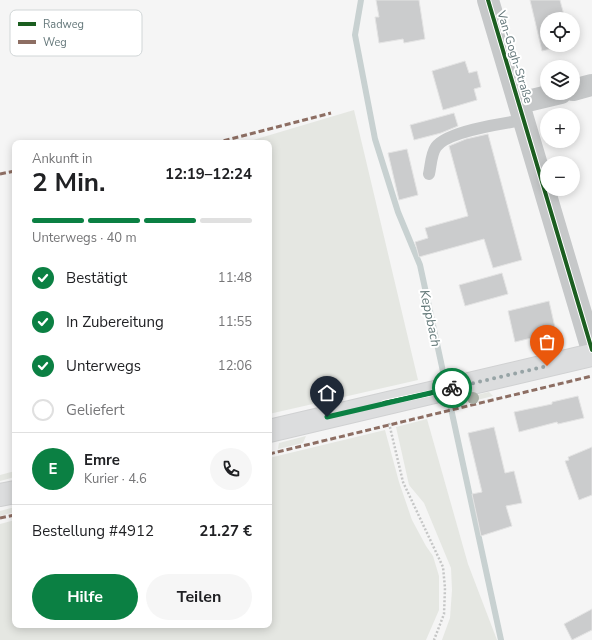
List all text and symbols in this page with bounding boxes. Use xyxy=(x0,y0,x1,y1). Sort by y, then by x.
street label: Van-Gogh-Straße xyxy=(493,8,537,105)
legend xyxy=(10,10,142,56)
map controls xyxy=(540,12,580,196)
button: locate xyxy=(540,12,580,52)
text: Radweg xyxy=(43,17,84,32)
text: Weg xyxy=(43,35,67,50)
button: layers xyxy=(540,60,580,100)
button: + xyxy=(540,108,580,148)
text: Ankunft in xyxy=(32,150,92,168)
button: − xyxy=(540,156,580,196)
text: 12:19–12:24 xyxy=(165,164,252,184)
text: 2 Min. xyxy=(32,165,105,200)
text: Unterwegs · 40 m xyxy=(32,229,137,247)
icon: check xyxy=(32,267,54,289)
text: Bestätigt xyxy=(66,268,127,288)
text: 11:48 xyxy=(218,269,252,287)
water label: Keppbach xyxy=(415,288,445,348)
icon: check xyxy=(32,311,54,333)
text: In Zubereitung xyxy=(66,312,164,332)
text: 11:55 xyxy=(218,313,252,331)
pin xyxy=(530,325,564,366)
icon: bag xyxy=(536,331,558,353)
icon: check xyxy=(32,355,54,377)
text: Unterwegs xyxy=(66,356,141,376)
text: 12:06 xyxy=(218,357,252,375)
courier xyxy=(432,368,472,408)
pin xyxy=(310,376,344,417)
icon: bike xyxy=(441,377,463,399)
icon: home xyxy=(316,382,338,404)
text: Geliefert xyxy=(66,400,125,420)
button: phone xyxy=(210,448,252,490)
text: Emre xyxy=(84,450,120,470)
text: E xyxy=(49,459,57,479)
text: Kurier · 4.6 xyxy=(84,470,147,488)
text: Bestellung #4912 xyxy=(32,521,154,541)
text: 21.27 € xyxy=(199,521,252,541)
button: Hilfe xyxy=(32,574,138,620)
button: Teilen xyxy=(146,574,252,620)

